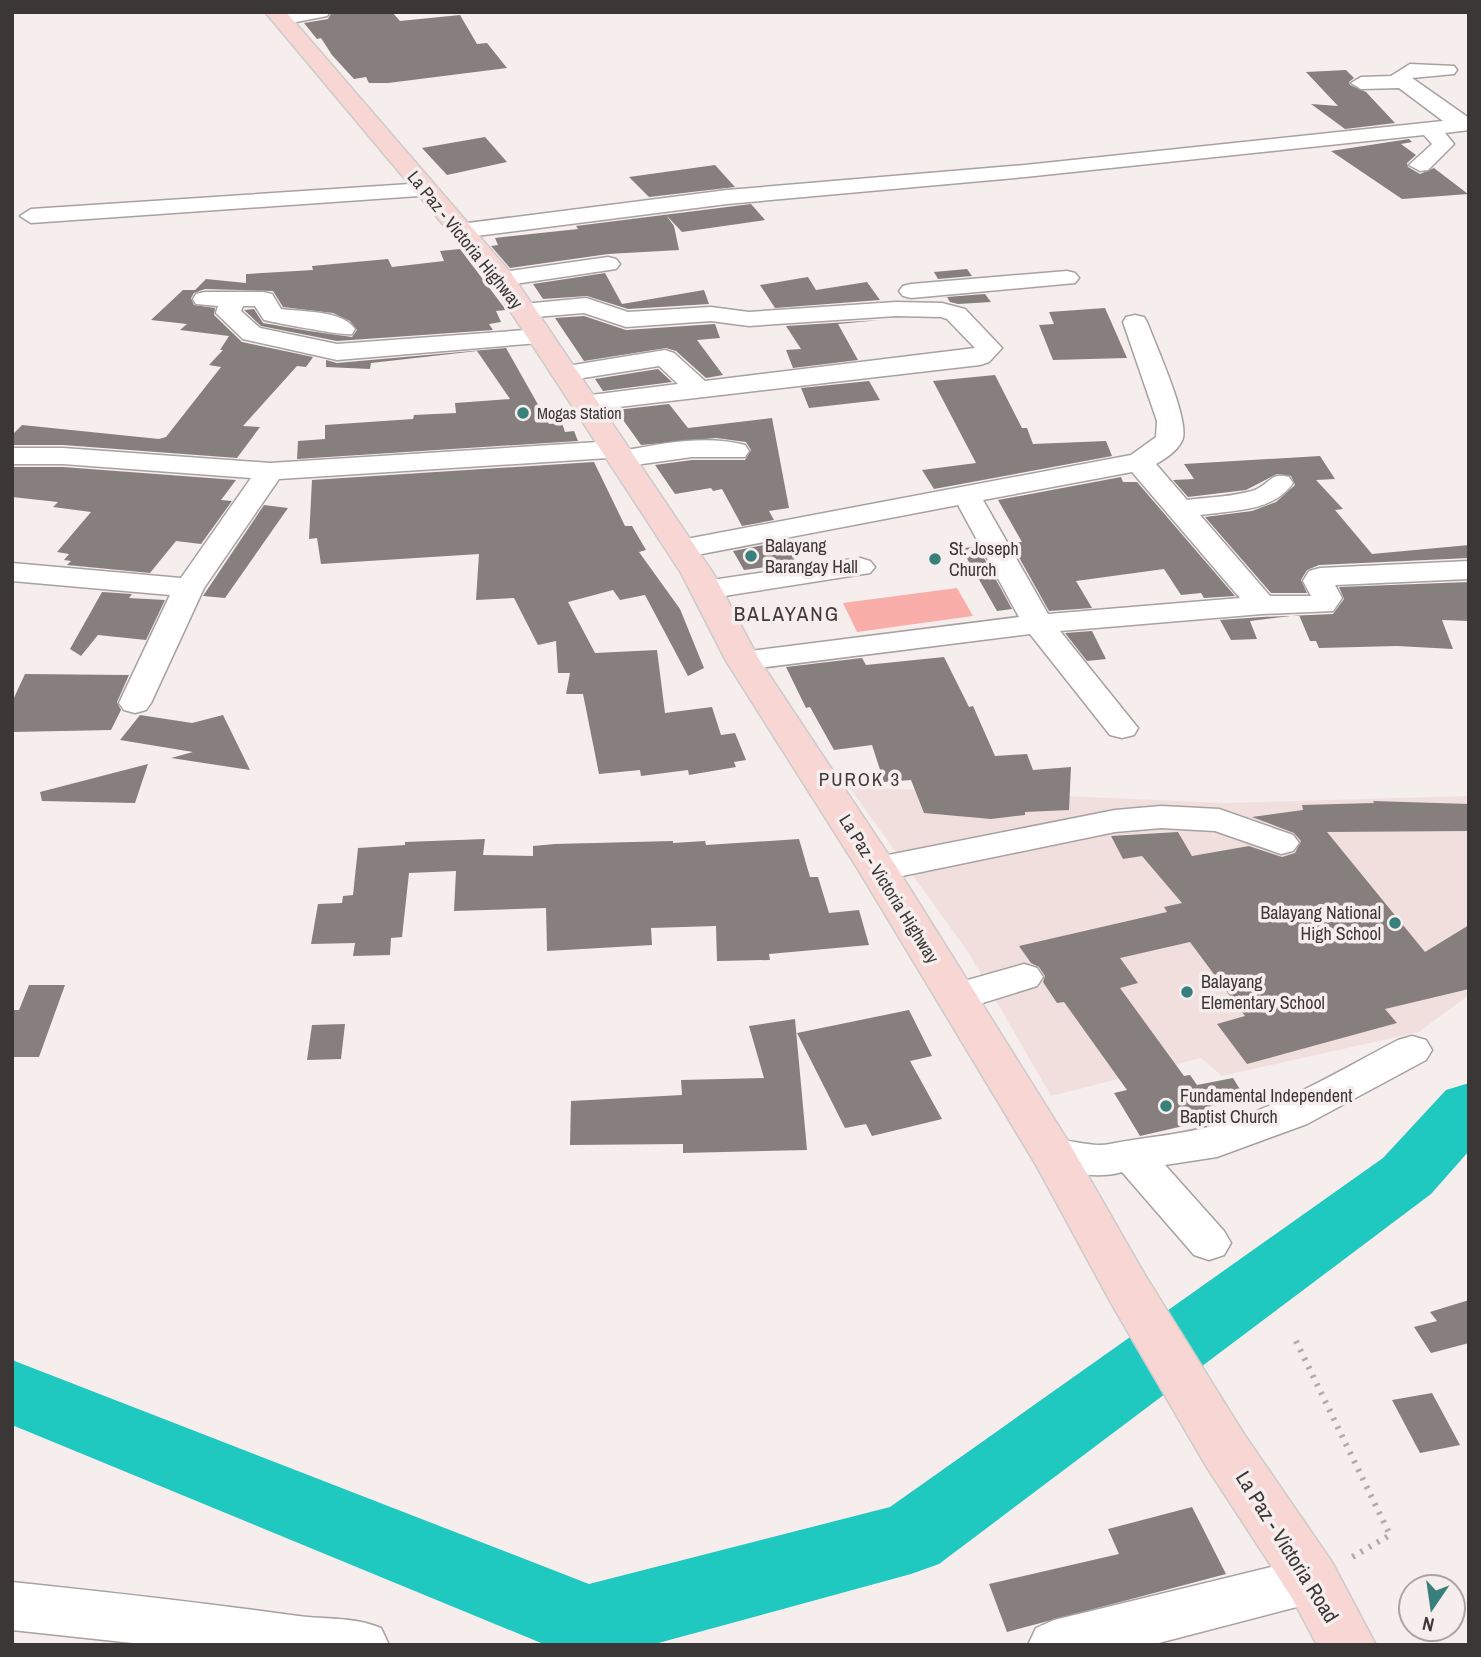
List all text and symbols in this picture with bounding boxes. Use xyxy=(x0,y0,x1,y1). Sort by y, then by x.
street label: La Paz - Victoria Highway xyxy=(402,165,529,315)
place label: Mogas Station xyxy=(537,402,622,424)
marker: Mogas Station xyxy=(515,405,531,421)
place label: Balayang Barangay Hall xyxy=(765,533,858,579)
place label: St. Joseph Church xyxy=(949,536,1019,582)
marker: Balayang Barangay Hall xyxy=(743,548,759,564)
marker: St. Joseph Church xyxy=(927,551,943,567)
district label: BALAYANG xyxy=(734,599,840,628)
district label: PUROK 3 xyxy=(819,766,901,792)
street label: La Paz - Victoria Highway xyxy=(833,810,946,968)
place label: Balayang National High School xyxy=(1260,900,1381,946)
marker: Balayang National High School xyxy=(1387,915,1403,931)
place label: Balayang Elementary School xyxy=(1201,969,1325,1015)
marker: Balayang Elementary School xyxy=(1179,984,1195,1000)
place label: Fundamental Independent Baptist Church xyxy=(1180,1083,1352,1129)
marker: Fundamental Independent Baptist Church xyxy=(1158,1098,1174,1114)
street label: La Paz - Victoria Road xyxy=(1229,1465,1346,1628)
north arrow xyxy=(1397,1573,1467,1643)
text: N xyxy=(1420,1611,1437,1638)

